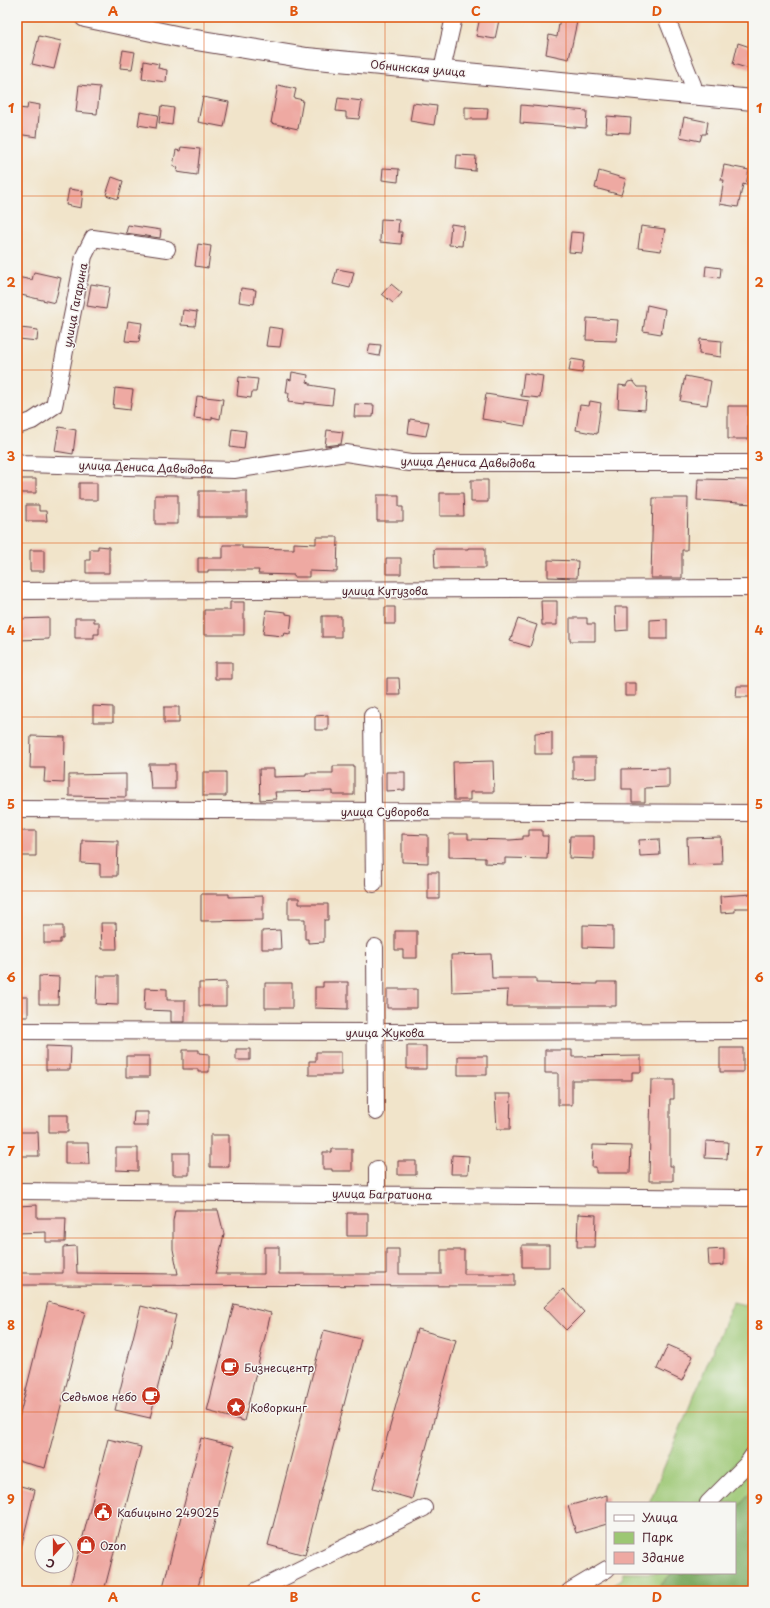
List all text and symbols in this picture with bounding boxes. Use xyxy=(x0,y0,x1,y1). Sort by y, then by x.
text: A xyxy=(108,1,118,20)
text: B xyxy=(290,1,299,20)
text: C xyxy=(471,1,481,20)
text: D xyxy=(652,1,662,20)
street label: Обнинская улица xyxy=(370,55,466,81)
text: 1 xyxy=(8,98,14,117)
text: 1 xyxy=(756,98,762,117)
street label: улица Гагарина xyxy=(58,261,92,349)
text: 2 xyxy=(6,272,16,291)
text: 2 xyxy=(754,272,764,291)
text: 3 xyxy=(7,446,16,465)
text: 3 xyxy=(755,446,764,465)
street label: улица Дениса Давыдова xyxy=(401,452,536,472)
street label: улица Дениса Давыдова xyxy=(78,456,214,478)
street label: улица Кутузова xyxy=(342,582,428,599)
text: 4 xyxy=(7,620,16,639)
text: 4 xyxy=(755,620,764,639)
text: 5 xyxy=(7,794,15,813)
text: 5 xyxy=(755,794,763,813)
street label: улица Суворова xyxy=(341,803,430,820)
text: 6 xyxy=(6,967,16,986)
text: 6 xyxy=(754,967,764,986)
street label: улица Жукова xyxy=(346,1024,425,1041)
text: 7 xyxy=(7,1141,15,1160)
text: 7 xyxy=(755,1141,763,1160)
street label: улица Багратиона xyxy=(332,1185,432,1203)
text: 8 xyxy=(7,1315,15,1334)
text: 8 xyxy=(755,1315,763,1334)
cafe icon: Бизнесцентр xyxy=(219,1356,241,1378)
place label: Бизнесцентр xyxy=(244,1359,315,1376)
cafe icon: Седьмое небо xyxy=(140,1385,162,1407)
place label: Седьмое небо xyxy=(61,1388,137,1405)
place icon: Коворкинг xyxy=(225,1396,247,1418)
place label: Коворкинг xyxy=(250,1399,307,1416)
text: 9 xyxy=(7,1489,15,1508)
text: 9 xyxy=(755,1489,763,1508)
public building icon: Кабицыно 249025 xyxy=(92,1501,114,1523)
legend xyxy=(606,1502,736,1574)
place label: Кабицыно 249025 xyxy=(117,1504,219,1521)
text: Улица xyxy=(642,1508,678,1526)
text: Парк xyxy=(642,1528,674,1546)
north arrow xyxy=(34,1534,74,1574)
shop icon: Ozon xyxy=(75,1534,97,1556)
place label: Ozon xyxy=(100,1537,126,1554)
text: Здание xyxy=(642,1548,684,1566)
text: С xyxy=(43,1554,57,1573)
text: A xyxy=(108,1587,118,1606)
text: B xyxy=(290,1587,299,1606)
text: C xyxy=(471,1587,481,1606)
text: D xyxy=(652,1587,662,1606)

